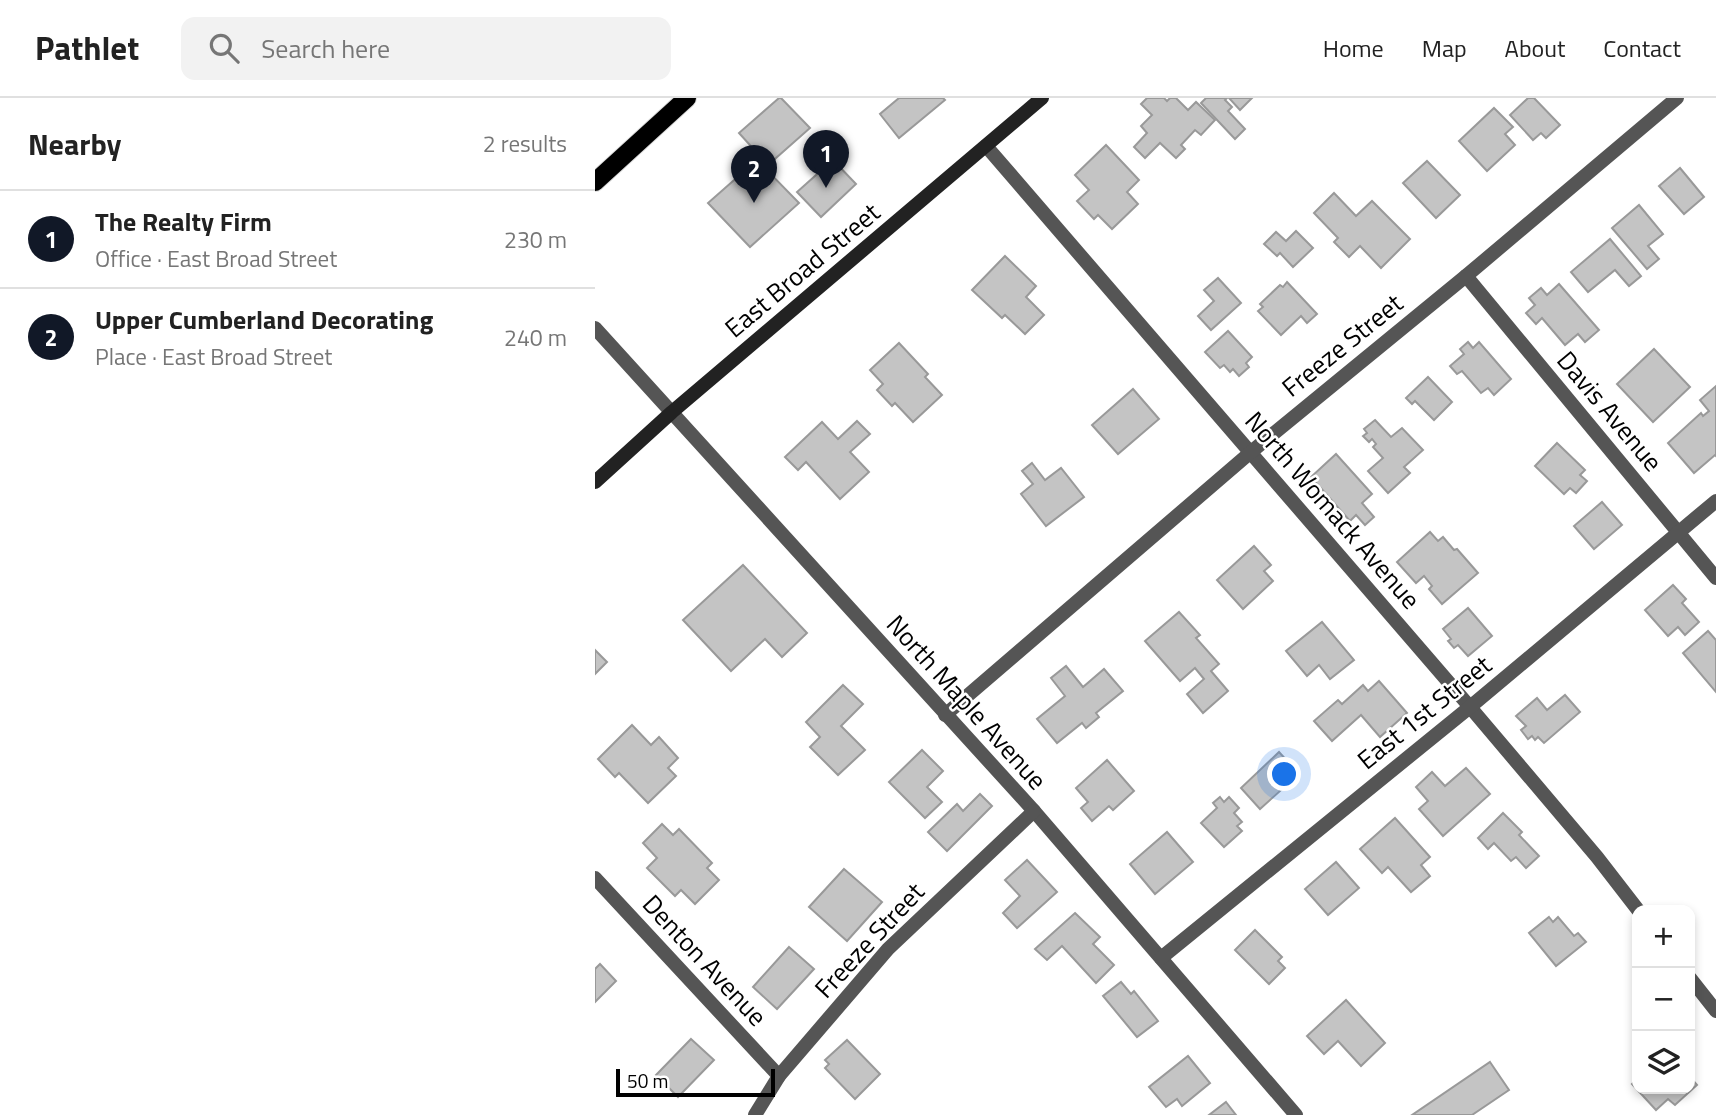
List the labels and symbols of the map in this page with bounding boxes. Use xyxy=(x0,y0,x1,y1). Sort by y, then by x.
pin: 1 xyxy=(803,130,849,188)
pin: 2 xyxy=(731,145,777,203)
street label: East Broad Street xyxy=(716,193,888,347)
street label: Freeze Street xyxy=(1273,284,1411,406)
street label: Davis Avenue xyxy=(1548,342,1672,480)
street label: North Womack Avenue xyxy=(1236,403,1430,617)
street label: North Maple Avenue xyxy=(878,606,1056,798)
street label: East 1st Street xyxy=(1348,646,1500,778)
your location xyxy=(1267,757,1301,791)
street label: Freeze Street xyxy=(805,873,933,1007)
street label: Denton Avenue xyxy=(634,885,776,1035)
scale bar xyxy=(616,1066,775,1098)

